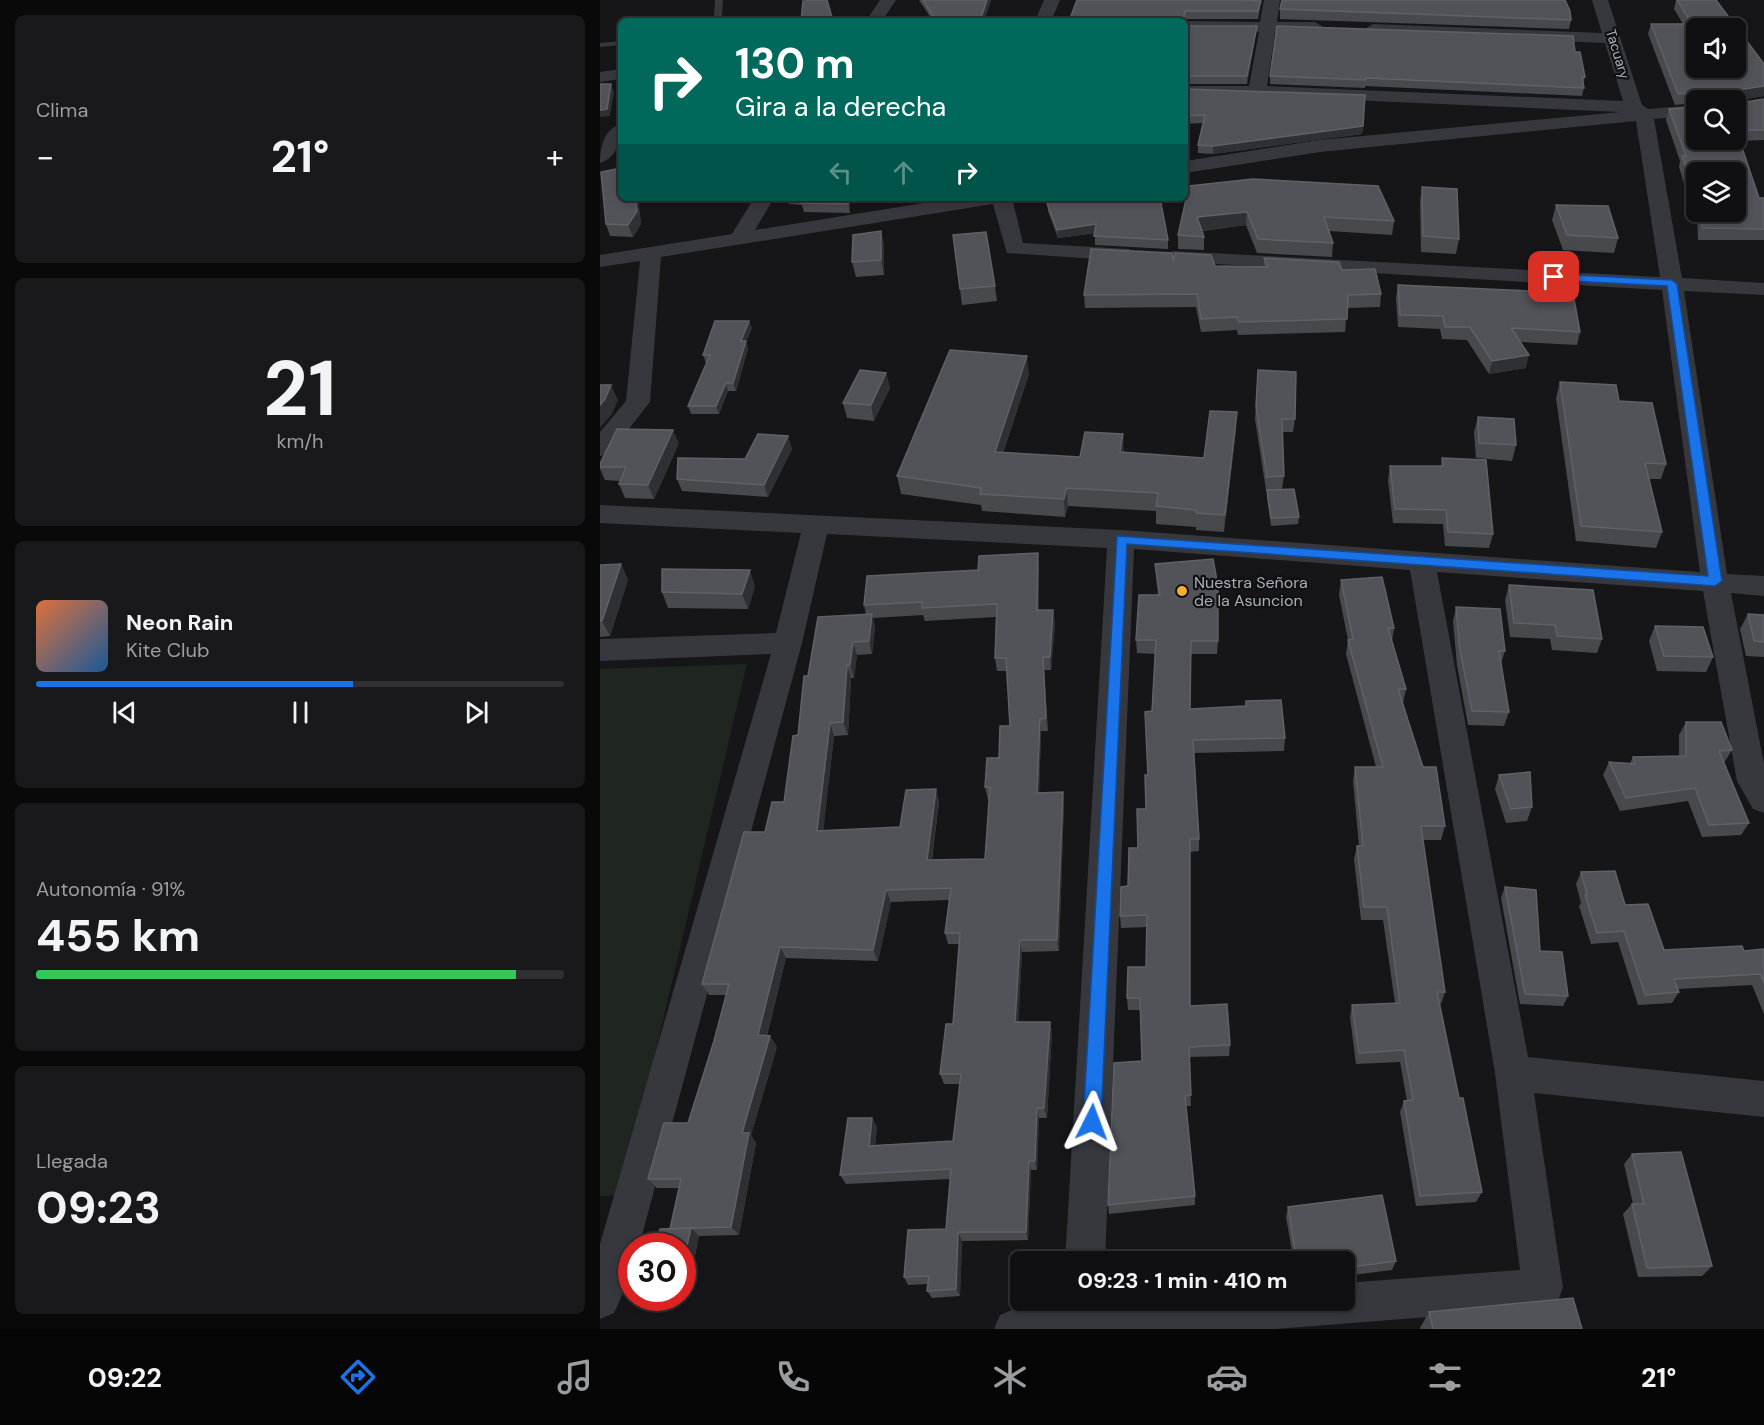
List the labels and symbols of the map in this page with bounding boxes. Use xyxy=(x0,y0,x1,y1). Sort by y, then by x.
street label: Tacuary xyxy=(1602,27,1634,81)
pin xyxy=(1528,251,1579,302)
place label: Nuestra Señora de la Asuncion xyxy=(1194,572,1308,611)
marker: Nuestra Señora de la Asuncion xyxy=(1175,584,1189,598)
position arrow xyxy=(1060,1090,1124,1154)
speed limit sign: 30 xyxy=(618,1233,696,1311)

